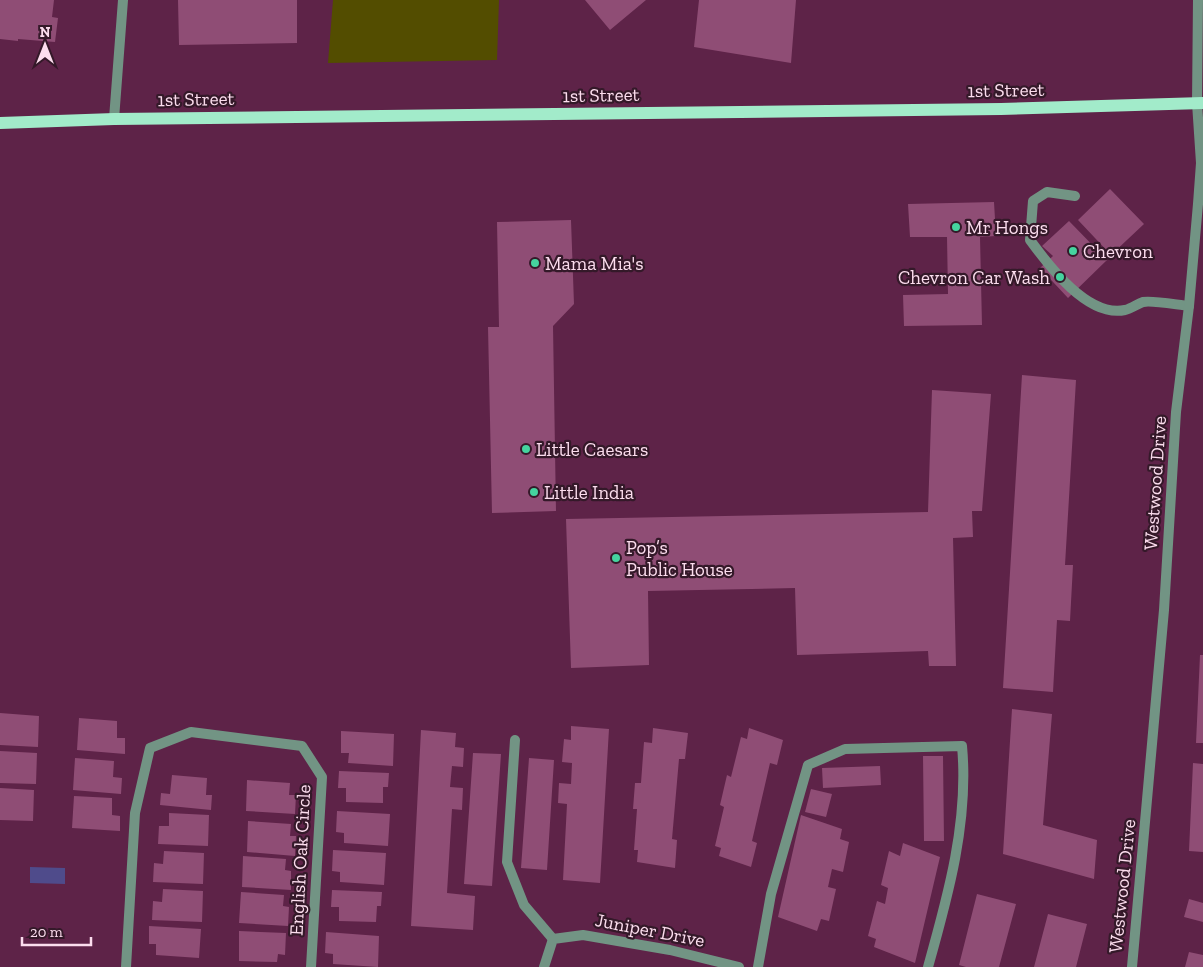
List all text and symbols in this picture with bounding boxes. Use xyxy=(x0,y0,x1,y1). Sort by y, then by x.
north arrow xyxy=(20,20,70,70)
text: N xyxy=(40,24,51,41)
street label: 1st Street xyxy=(967,78,1045,102)
street label: 1st Street xyxy=(562,83,640,107)
street label: 1st Street xyxy=(157,87,235,111)
place label: Mr Hongs xyxy=(966,216,1048,239)
marker: Mr Hongs xyxy=(950,221,962,233)
place label: Chevron xyxy=(1083,240,1153,263)
marker: Chevron xyxy=(1067,245,1079,257)
place label: Mama Mia's xyxy=(545,252,644,275)
marker: Mama Mia's xyxy=(529,257,541,269)
place label: Chevron Car Wash xyxy=(898,266,1050,289)
marker: Chevron Car Wash xyxy=(1054,271,1066,283)
street label: Westwood Drive xyxy=(1139,415,1171,551)
place label: Little Caesars xyxy=(536,438,648,461)
marker: Little Caesars xyxy=(520,443,532,455)
place label: Little India xyxy=(544,481,634,504)
marker: Little India xyxy=(528,486,540,498)
place label: Pop’s Public House xyxy=(626,536,733,581)
marker: Pop’s Public House xyxy=(610,552,622,564)
street label: English Oak Circle xyxy=(285,784,315,936)
street label: Westwood Drive xyxy=(1104,818,1140,954)
street label: Juniper Drive xyxy=(593,908,707,952)
scale bar xyxy=(22,914,91,946)
text: 20 m xyxy=(30,923,63,941)

